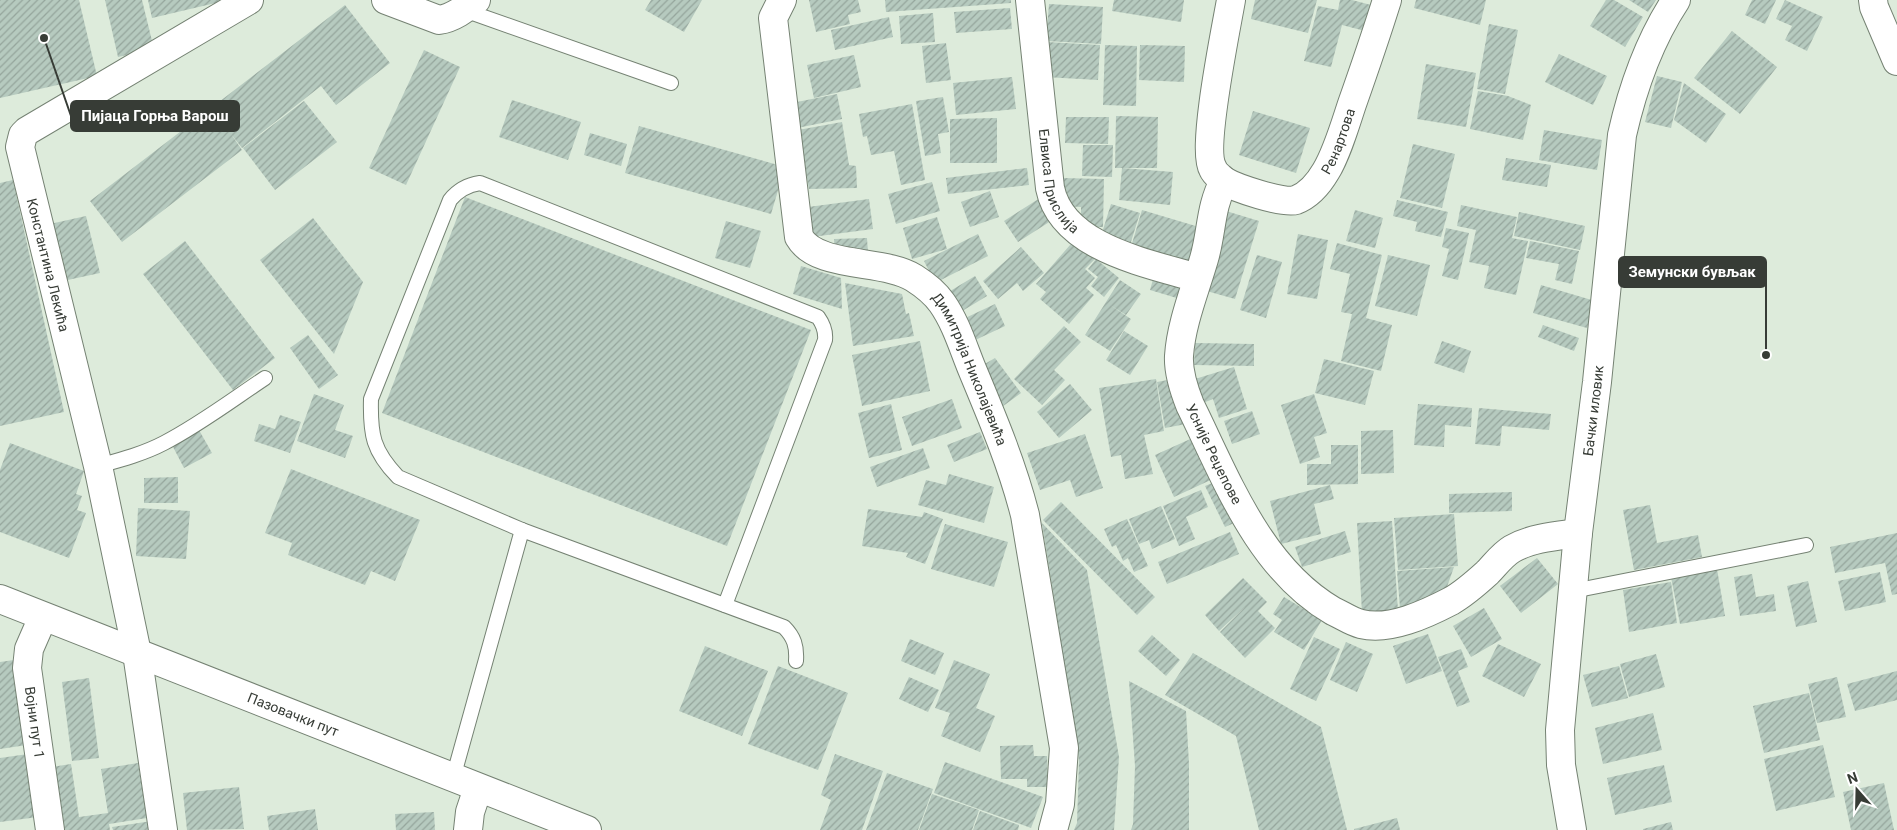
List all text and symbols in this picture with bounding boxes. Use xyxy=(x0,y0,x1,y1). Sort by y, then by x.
callout: Пијаца Горња Варош xyxy=(71,101,239,131)
street label: Ренартова xyxy=(1318,106,1358,177)
text: Пијаца Горња Варош xyxy=(81,107,229,125)
street label: Елвиса Прислија xyxy=(1036,128,1082,237)
street label: Константина Лекића xyxy=(24,197,72,333)
callout: Земунски бувљак xyxy=(1619,257,1766,287)
text: Земунски бувљак xyxy=(1628,263,1756,281)
street label: Димитрија Николајевића xyxy=(929,289,1010,448)
street label: Бачки иловик xyxy=(1580,364,1607,457)
street label: Усније Реџепове xyxy=(1183,401,1245,507)
street label: Војни пут 1 xyxy=(22,685,48,759)
street label: Пазовачки пут xyxy=(245,689,341,740)
north arrow xyxy=(1832,765,1882,815)
text: N xyxy=(1845,769,1860,787)

